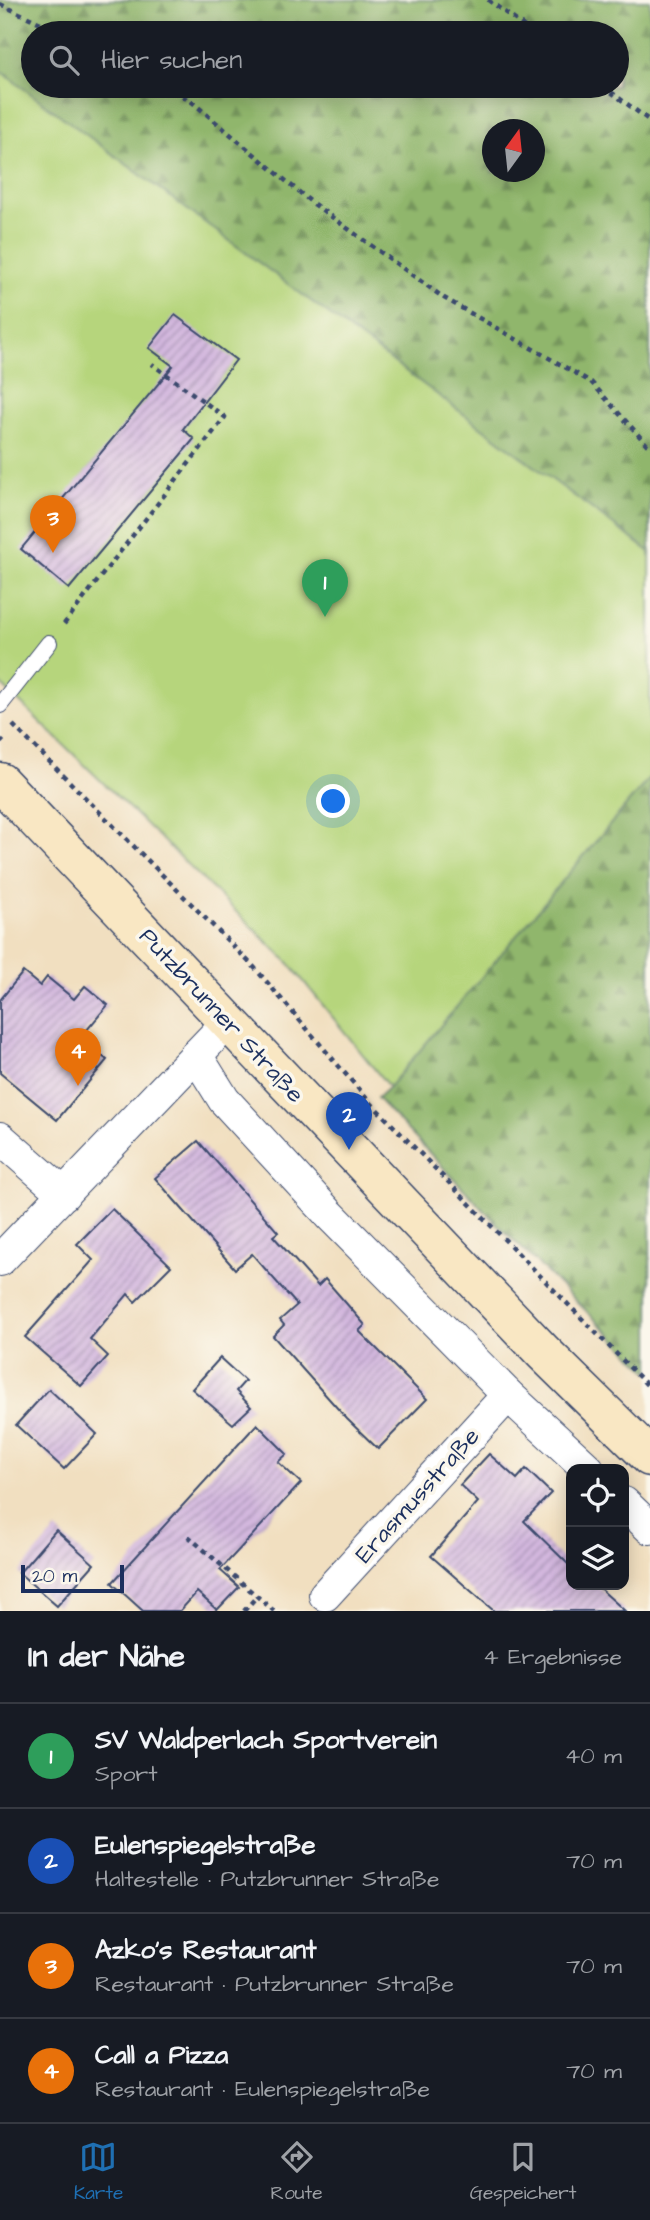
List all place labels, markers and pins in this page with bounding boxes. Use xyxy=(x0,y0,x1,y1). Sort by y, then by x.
pin: 3 xyxy=(30,495,76,553)
pin: 1 xyxy=(302,559,348,617)
pin: 4 xyxy=(55,1028,101,1086)
pin: 2 xyxy=(326,1092,372,1150)

